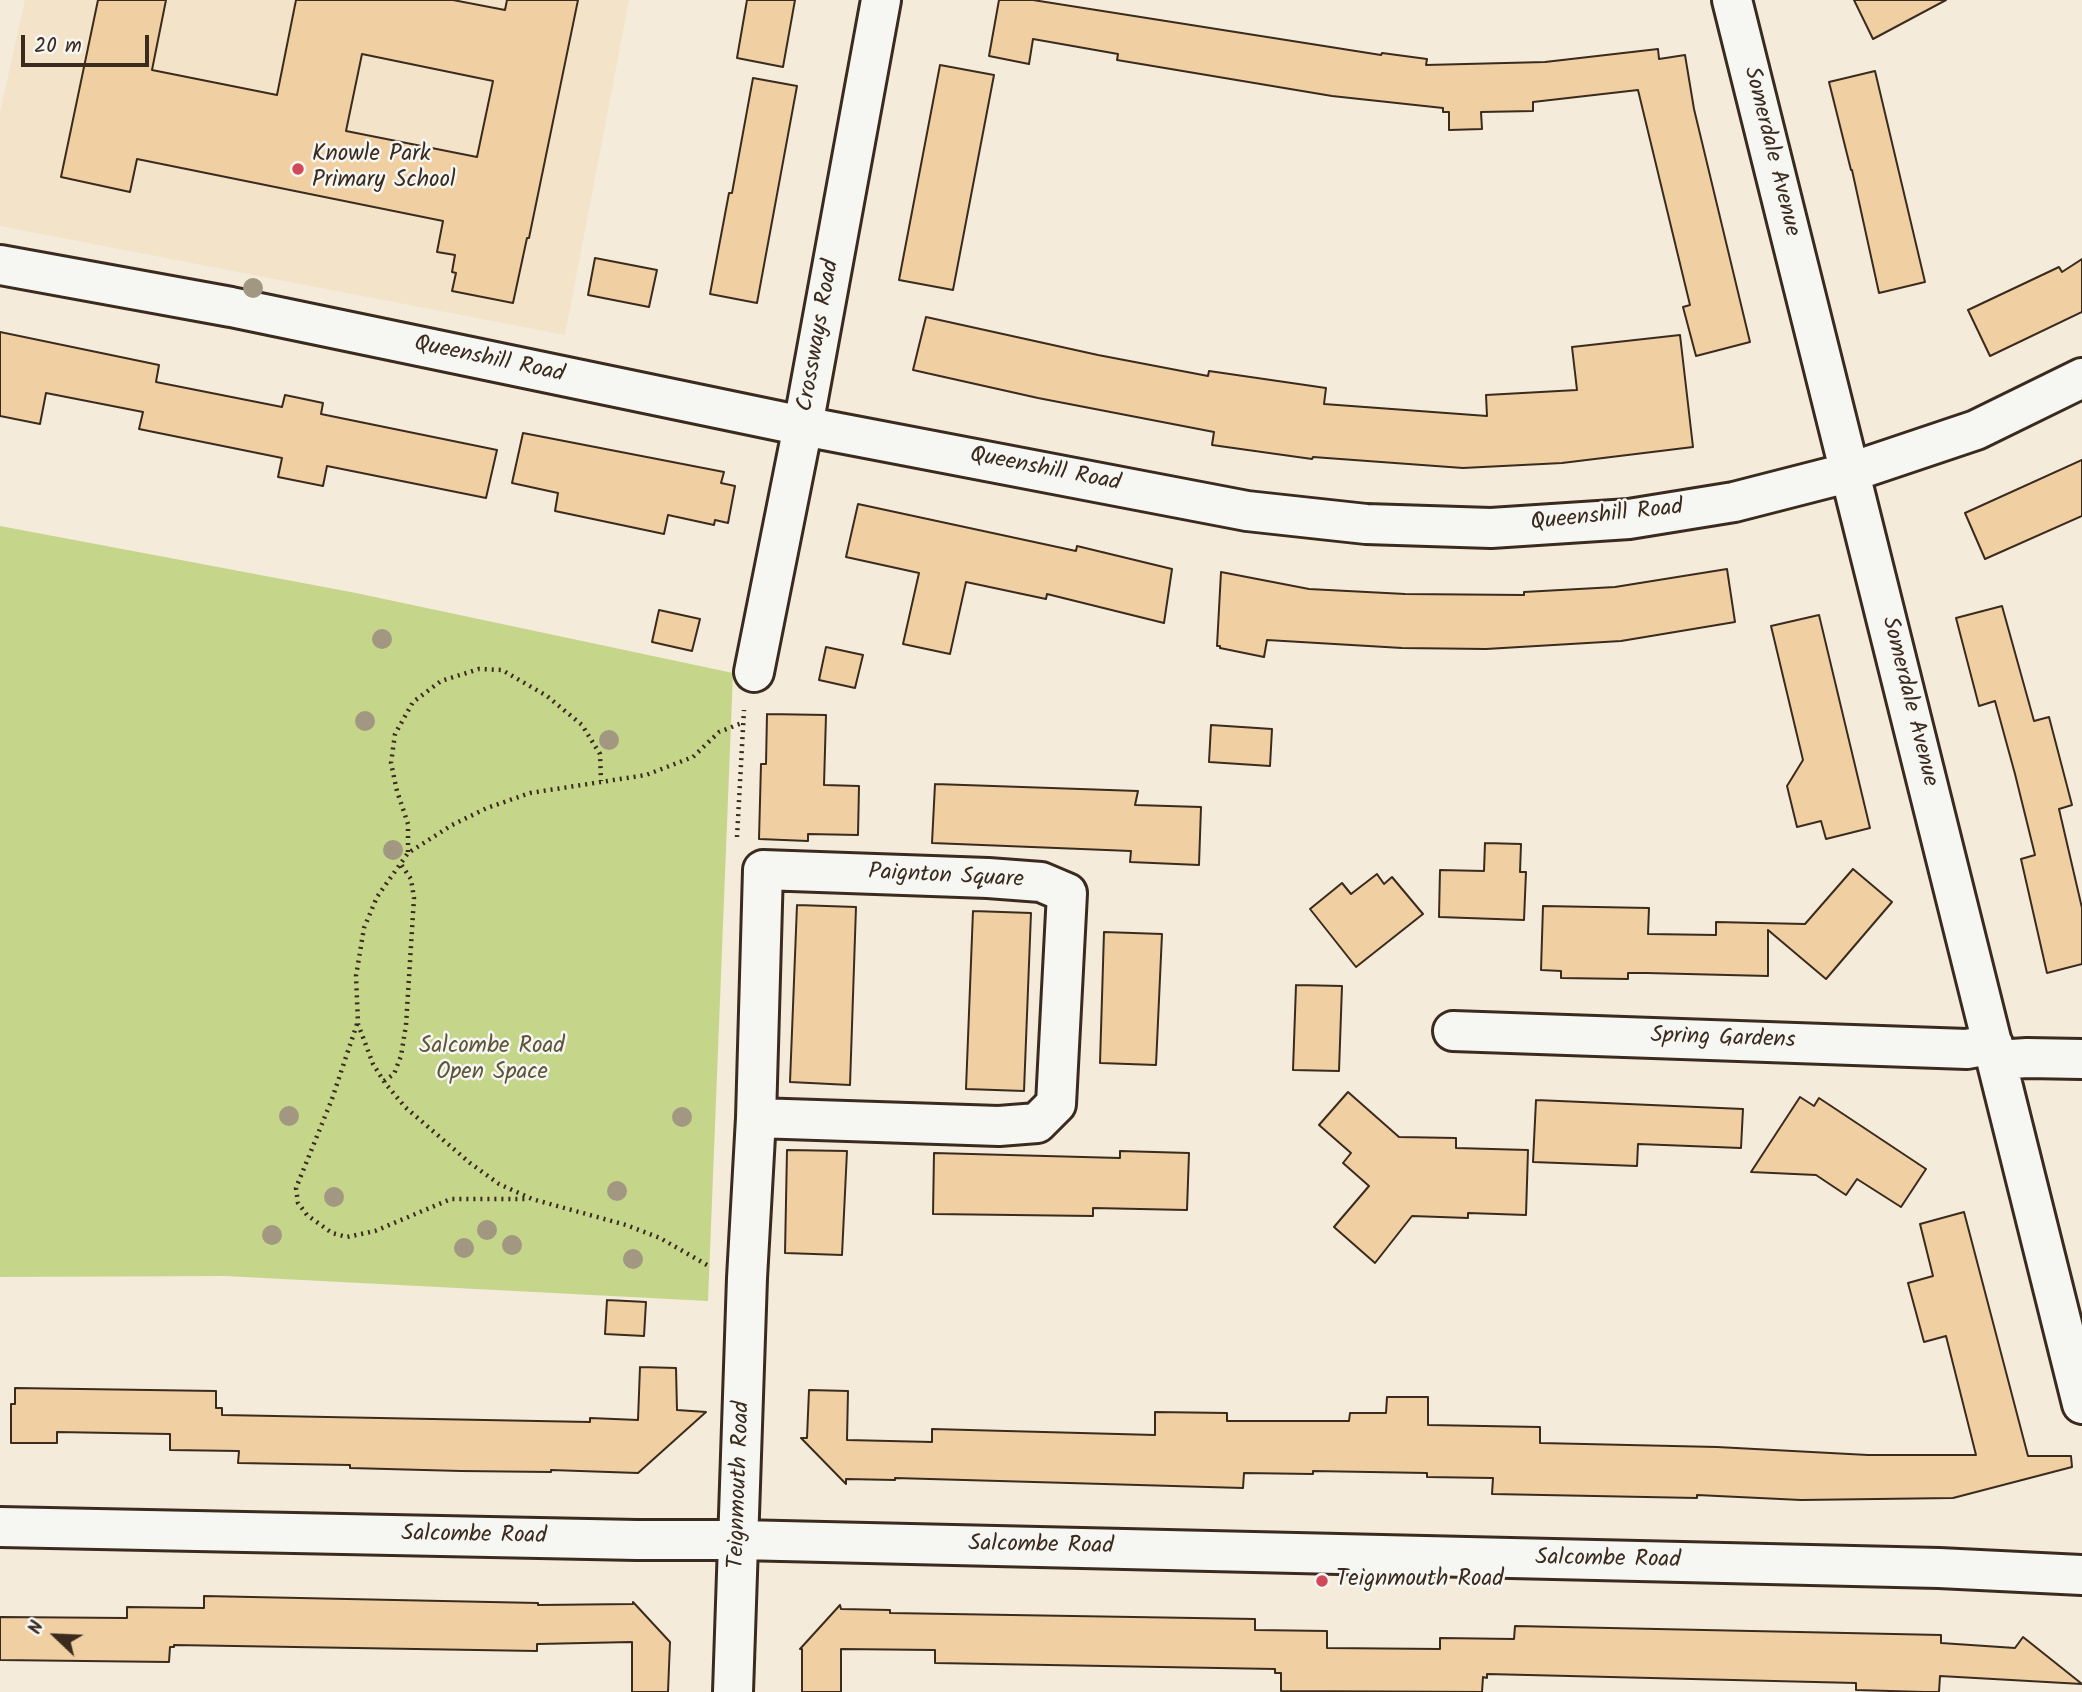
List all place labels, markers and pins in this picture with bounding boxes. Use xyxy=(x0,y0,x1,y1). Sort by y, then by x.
place label: Knowle Park Primary School xyxy=(312,142,456,196)
marker: Knowle Park Primary School xyxy=(290,161,306,177)
place label: Teignmouth Road xyxy=(1336,1567,1504,1595)
marker: Teignmouth Road xyxy=(1314,1573,1330,1589)

